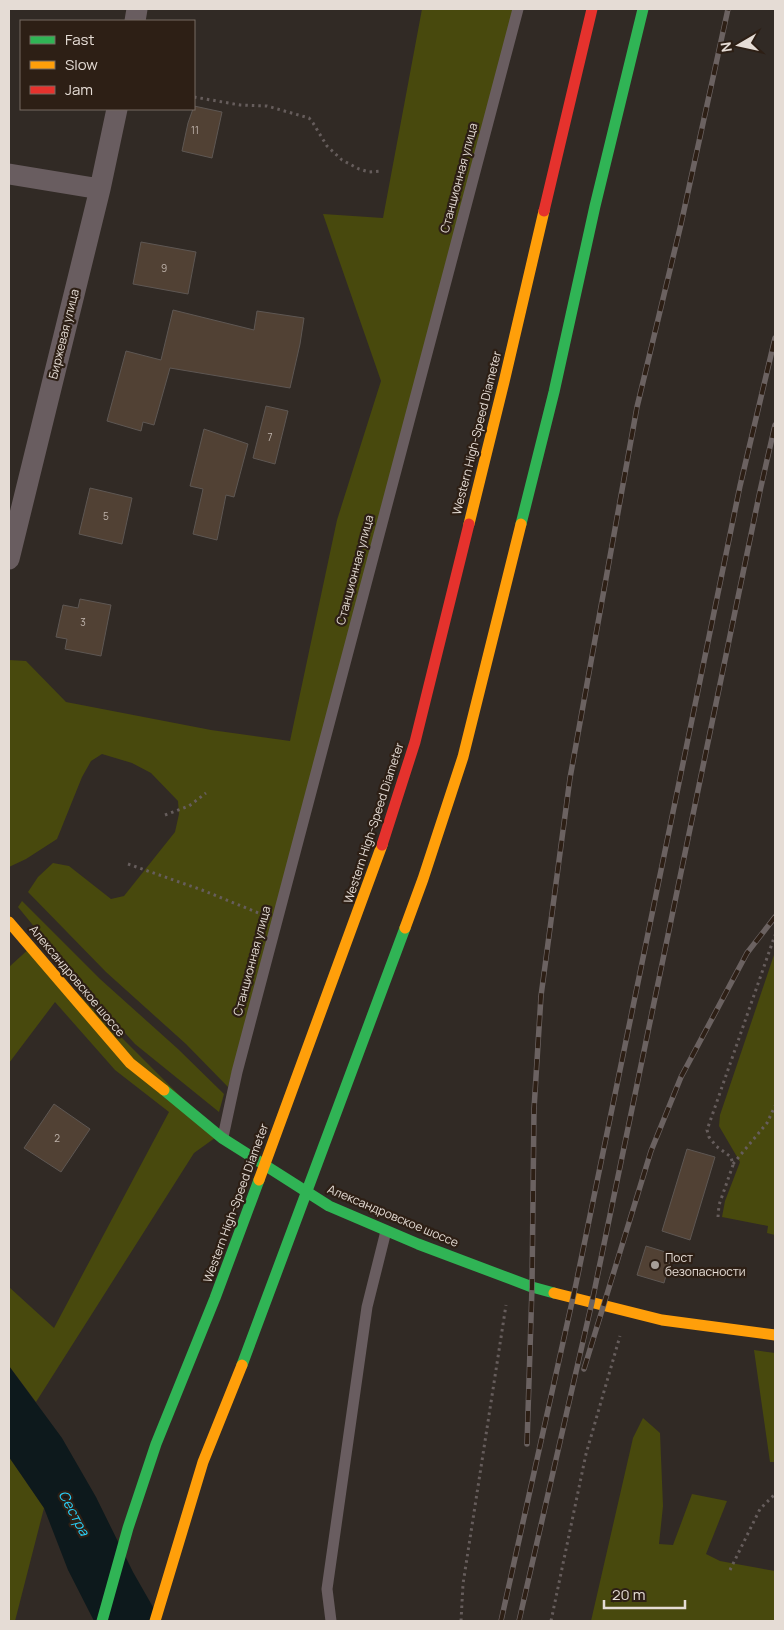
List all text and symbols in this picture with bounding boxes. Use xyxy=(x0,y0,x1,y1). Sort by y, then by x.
legend xyxy=(20,20,195,110)
north arrow xyxy=(714,20,764,70)
text: Fast xyxy=(65,29,94,50)
text: N xyxy=(715,41,736,54)
text: Slow xyxy=(65,54,98,75)
text: Jam xyxy=(65,79,93,100)
street label: Станционная улица xyxy=(436,121,481,235)
house number: 11 xyxy=(191,123,199,137)
house number: 9 xyxy=(161,261,167,275)
street label: Биржевая улица xyxy=(44,287,83,381)
street label: Western High-Speed Diameter xyxy=(448,349,505,517)
house number: 7 xyxy=(267,430,273,444)
house number: 5 xyxy=(103,509,109,523)
street label: Станционная улица xyxy=(332,513,377,627)
house number: 3 xyxy=(80,615,86,629)
street label: Western High-Speed Diameter xyxy=(339,740,408,905)
street label: Станционная улица xyxy=(229,904,274,1018)
street label: Александровское шоссе xyxy=(26,921,129,1040)
street label: Western High-Speed Diameter xyxy=(199,1120,273,1285)
house number: 2 xyxy=(54,1131,60,1145)
street label: Александровское шоссе xyxy=(325,1180,461,1251)
place label: Пост безопасности xyxy=(665,1249,746,1280)
marker: Пост безопасности xyxy=(649,1259,661,1271)
water label: Сестра xyxy=(55,1487,95,1540)
scale bar xyxy=(604,1578,685,1610)
text: 20 m xyxy=(612,1584,645,1605)

